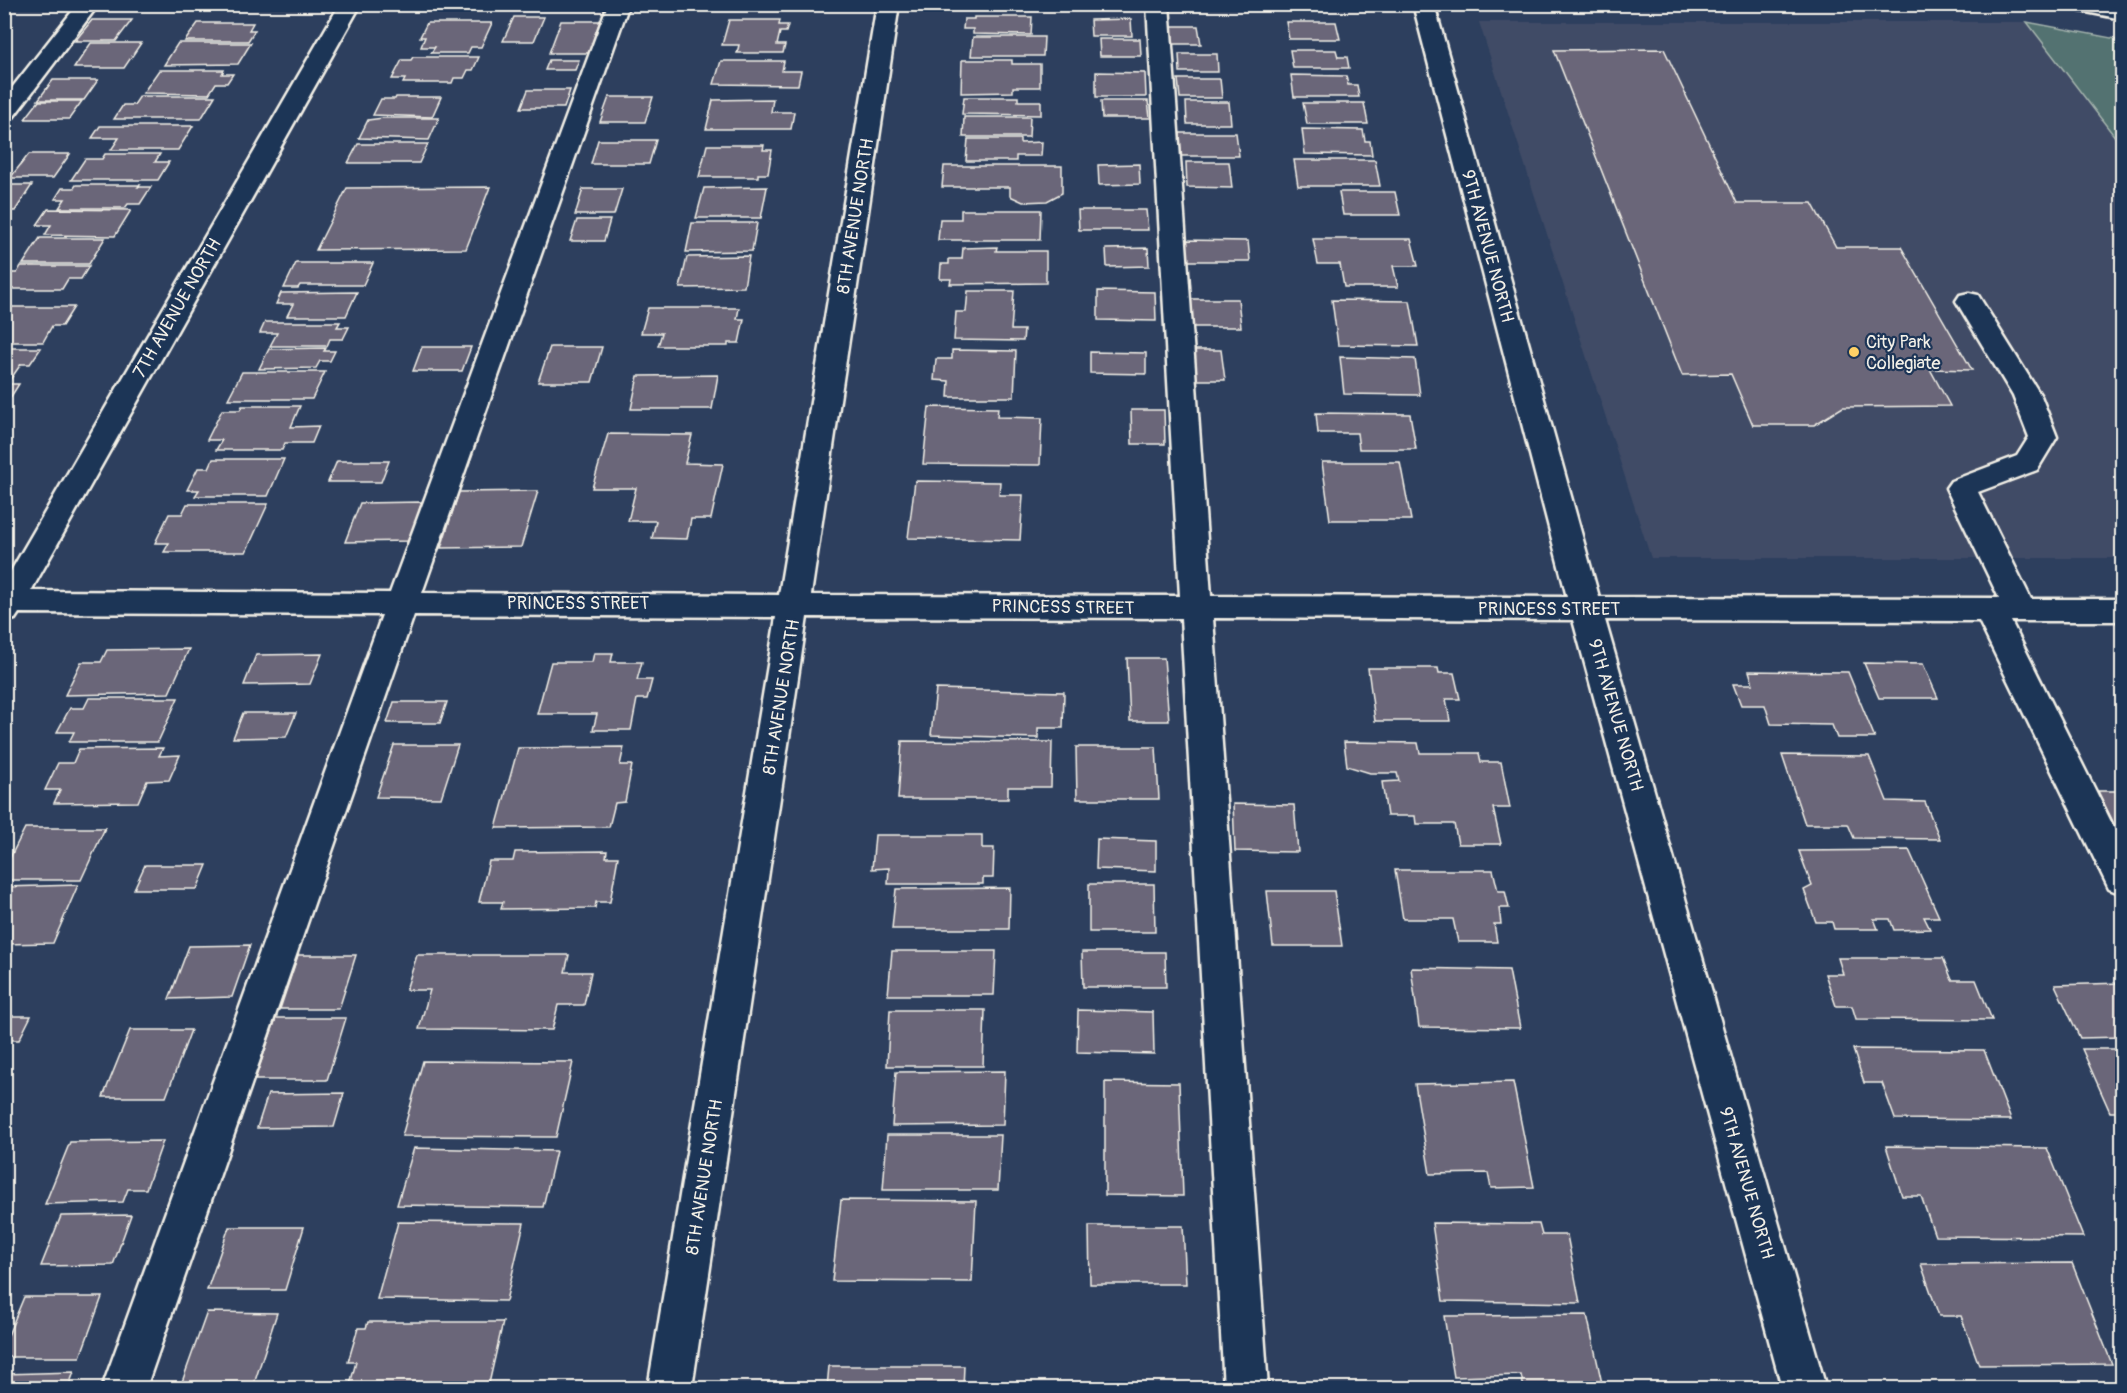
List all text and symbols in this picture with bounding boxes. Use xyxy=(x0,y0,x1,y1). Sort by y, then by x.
street label: 8TH AVENUE NORTH xyxy=(832,137,879,295)
street label: 9TH AVENUE NORTH xyxy=(1456,167,1519,325)
street label: 7TH AVENUE NORTH xyxy=(128,234,227,382)
place label: City Park Collegiate xyxy=(1866,331,1941,375)
marker: City Park Collegiate xyxy=(1847,345,1861,359)
street label: PRINCESS STREET xyxy=(507,592,649,615)
street label: PRINCESS STREET xyxy=(992,595,1134,620)
street label: PRINCESS STREET xyxy=(1478,598,1620,621)
street label: 8TH AVENUE NORTH xyxy=(758,618,805,776)
street label: 9TH AVENUE NORTH xyxy=(1583,636,1648,794)
street label: 8TH AVENUE NORTH xyxy=(681,1098,728,1256)
street label: 9TH AVENUE NORTH xyxy=(1714,1104,1779,1262)

